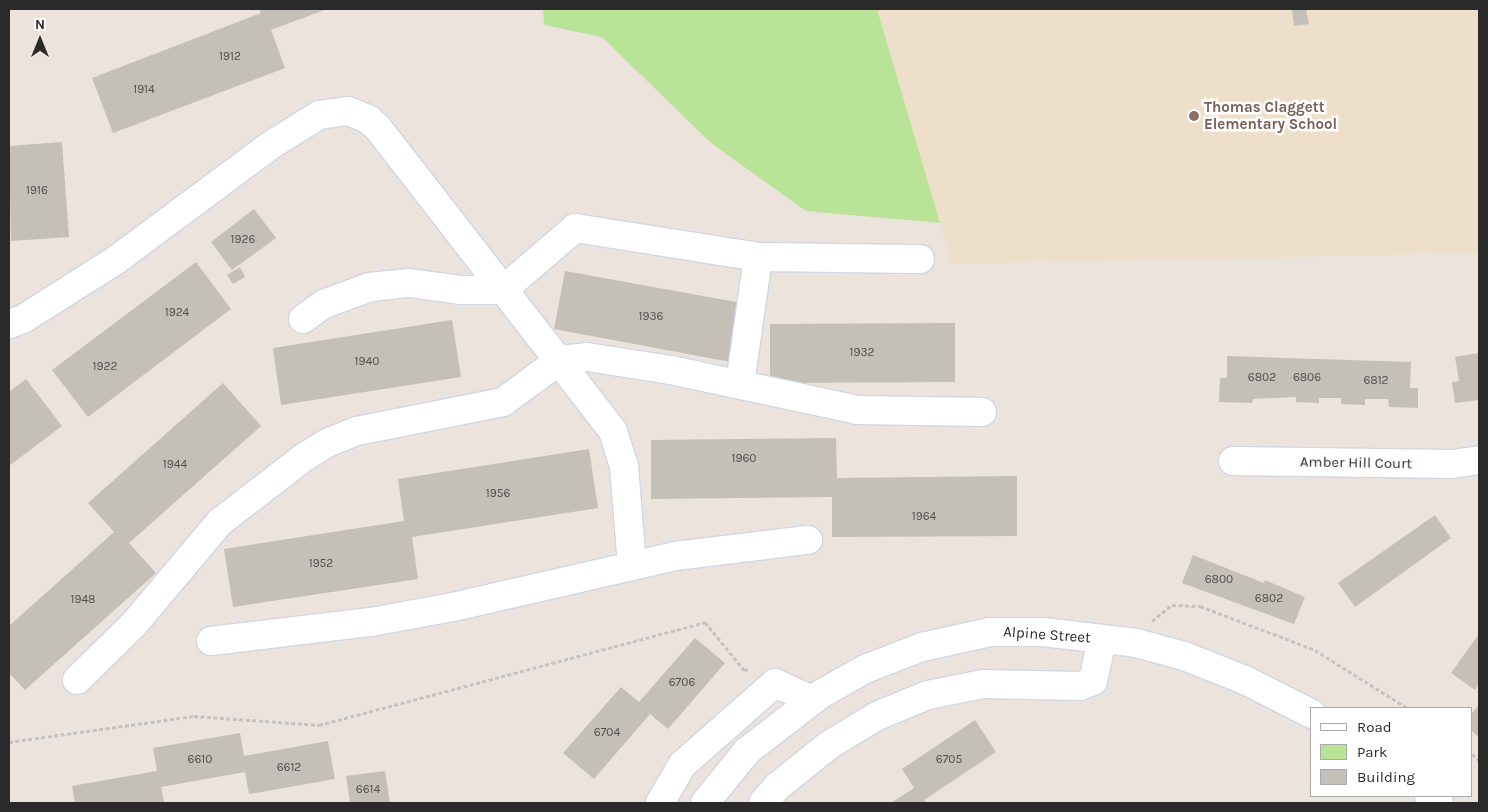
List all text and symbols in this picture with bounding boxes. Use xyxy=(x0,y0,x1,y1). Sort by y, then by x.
north arrow xyxy=(15,15,65,65)
text: N xyxy=(35,16,45,33)
house number: 1912 xyxy=(219,50,241,64)
house number: 1914 xyxy=(133,83,155,97)
place label: Thomas Claggett Elementary School xyxy=(1204,98,1337,133)
marker: Thomas Claggett Elementary School xyxy=(1188,110,1200,122)
house number: 1916 xyxy=(26,184,48,198)
house number: 1926 xyxy=(231,233,255,247)
house number: 1924 xyxy=(165,306,189,320)
house number: 1936 xyxy=(639,310,663,324)
house number: 1932 xyxy=(850,346,874,360)
house number: 1940 xyxy=(355,355,379,369)
house number: 1922 xyxy=(93,360,117,374)
house number: 6802 xyxy=(1248,371,1276,385)
house number: 6806 xyxy=(1293,371,1321,385)
house number: 6812 xyxy=(1363,374,1389,388)
house number: 1960 xyxy=(732,452,756,466)
street label: Amber Hill Court xyxy=(1300,453,1412,473)
house number: 1944 xyxy=(163,458,187,472)
house number: 1956 xyxy=(486,487,510,501)
house number: 1964 xyxy=(912,510,936,524)
house number: 1952 xyxy=(309,557,333,571)
house number: 6800 xyxy=(1205,573,1233,587)
house number: 6802 xyxy=(1255,592,1283,606)
house number: 1948 xyxy=(70,593,96,607)
street label: Alpine Street xyxy=(1003,623,1091,647)
house number: 6706 xyxy=(669,676,695,690)
legend xyxy=(1310,707,1473,797)
text: Road xyxy=(1357,718,1392,736)
house number: 6704 xyxy=(594,726,620,740)
text: Park xyxy=(1357,743,1387,761)
house number: 6610 xyxy=(188,753,212,767)
house number: 6705 xyxy=(936,753,962,767)
house number: 6612 xyxy=(277,761,301,775)
text: Building xyxy=(1357,768,1415,786)
house number: 6614 xyxy=(356,783,380,797)

